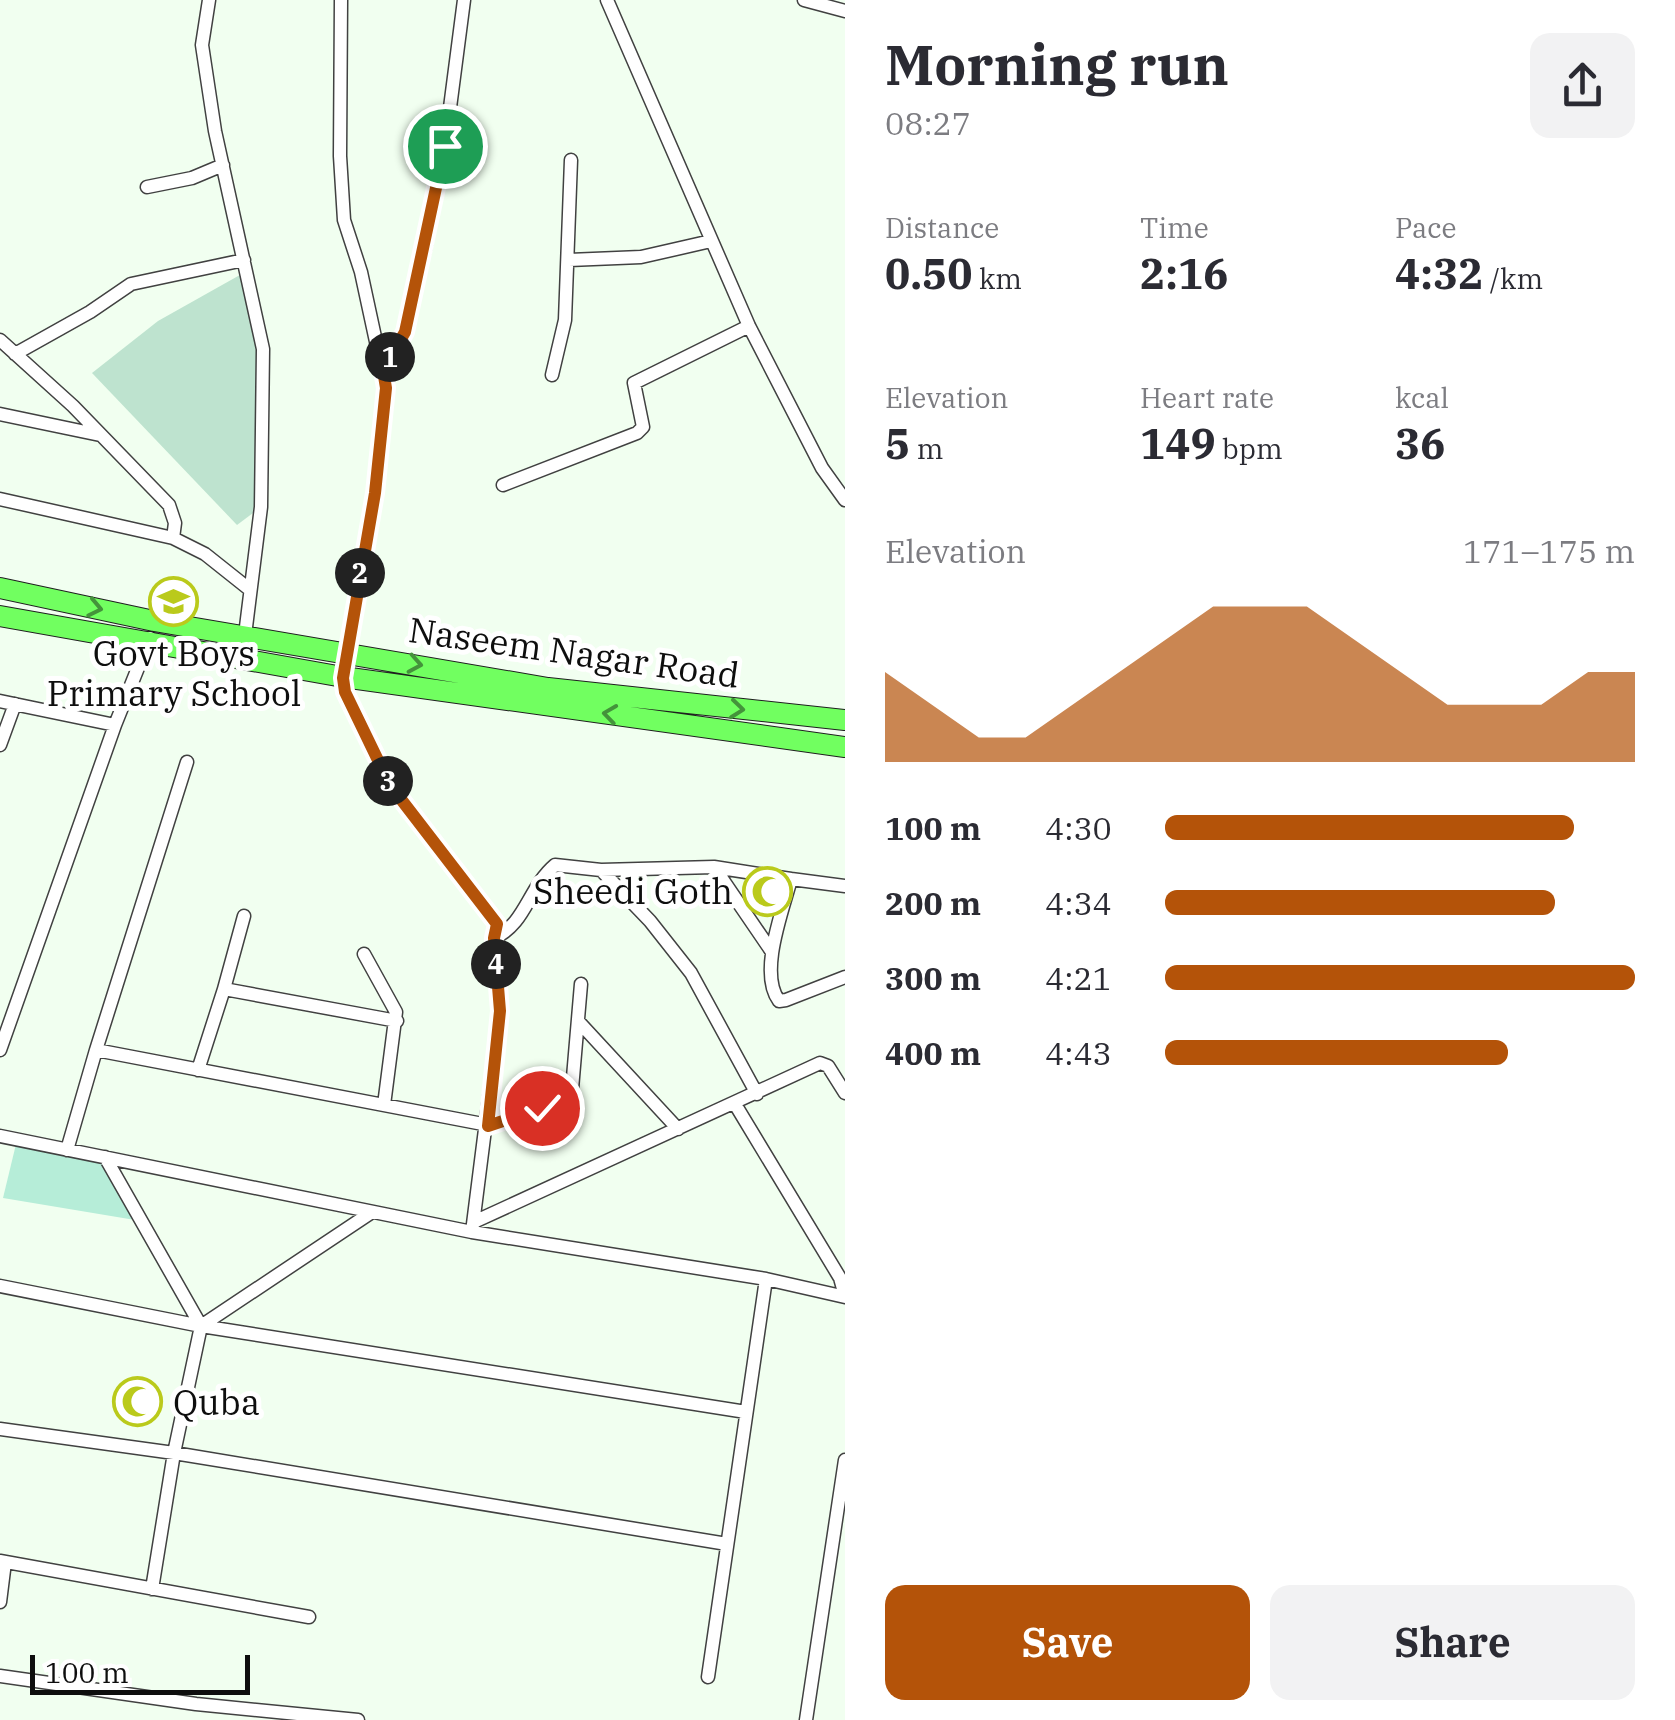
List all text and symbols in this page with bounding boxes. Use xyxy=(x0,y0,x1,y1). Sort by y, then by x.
text: Morning run xyxy=(885,29,1229,100)
button: share xyxy=(1530,33,1635,138)
text: 08:27 xyxy=(885,102,971,144)
pin xyxy=(403,104,488,189)
icon: arrive xyxy=(418,119,473,174)
text: Distance xyxy=(885,209,999,246)
text: Time xyxy=(1140,209,1209,246)
text: Pace xyxy=(1395,209,1457,246)
text: 0.50 xyxy=(885,246,972,301)
text: 2:16 xyxy=(1140,246,1228,301)
text: 4:32 xyxy=(1395,246,1483,301)
text: km xyxy=(972,260,1022,297)
text: /km xyxy=(1483,260,1543,297)
pin: 1 xyxy=(365,332,415,382)
text: 1 xyxy=(382,338,398,375)
text: Elevation xyxy=(885,379,1008,416)
text: Heart rate xyxy=(1140,379,1274,416)
text: kcal xyxy=(1395,379,1449,416)
text: 5 xyxy=(885,416,910,471)
text: 149 xyxy=(1140,416,1216,471)
text: 36 xyxy=(1395,416,1445,471)
text: m xyxy=(910,430,943,467)
text: bpm xyxy=(1216,430,1283,467)
text: Elevation xyxy=(885,530,1026,572)
text: 171–175 m xyxy=(1463,530,1635,572)
pin: 2 xyxy=(335,548,385,598)
text: 2 xyxy=(352,554,368,591)
school or university icon: Govt Boys Primary School xyxy=(148,575,200,627)
one-way arrow xyxy=(86,597,103,618)
street label: Naseem Nagar Road xyxy=(406,606,742,698)
place label: Govt Boys Primary School xyxy=(47,630,301,716)
one-way arrow xyxy=(407,653,424,674)
one-way arrow xyxy=(730,698,746,719)
one-way arrow xyxy=(601,705,618,726)
pin: 3 xyxy=(363,756,413,806)
text: 3 xyxy=(380,762,396,799)
text: 100 m xyxy=(885,807,981,849)
text: 4:30 xyxy=(1045,807,1112,849)
mosque icon: Sheedi Goth xyxy=(742,865,794,917)
place label: Sheedi Goth xyxy=(533,868,733,914)
text: 200 m xyxy=(885,882,981,924)
text: 4:34 xyxy=(1045,882,1112,924)
pin: 4 xyxy=(471,939,521,989)
text: 4 xyxy=(488,945,504,982)
text: 300 m xyxy=(885,957,981,999)
text: 4:21 xyxy=(1045,957,1112,999)
text: 400 m xyxy=(885,1032,981,1074)
text: 4:43 xyxy=(1045,1032,1112,1074)
pin xyxy=(500,1066,585,1151)
icon: check xyxy=(515,1081,570,1136)
mosque icon: Quba xyxy=(112,1376,164,1428)
place label: Quba xyxy=(173,1379,260,1425)
button: Save xyxy=(885,1585,1250,1700)
button: Share xyxy=(1270,1585,1635,1700)
scale bar xyxy=(30,1650,250,1694)
text: 100 m xyxy=(45,1654,129,1691)

